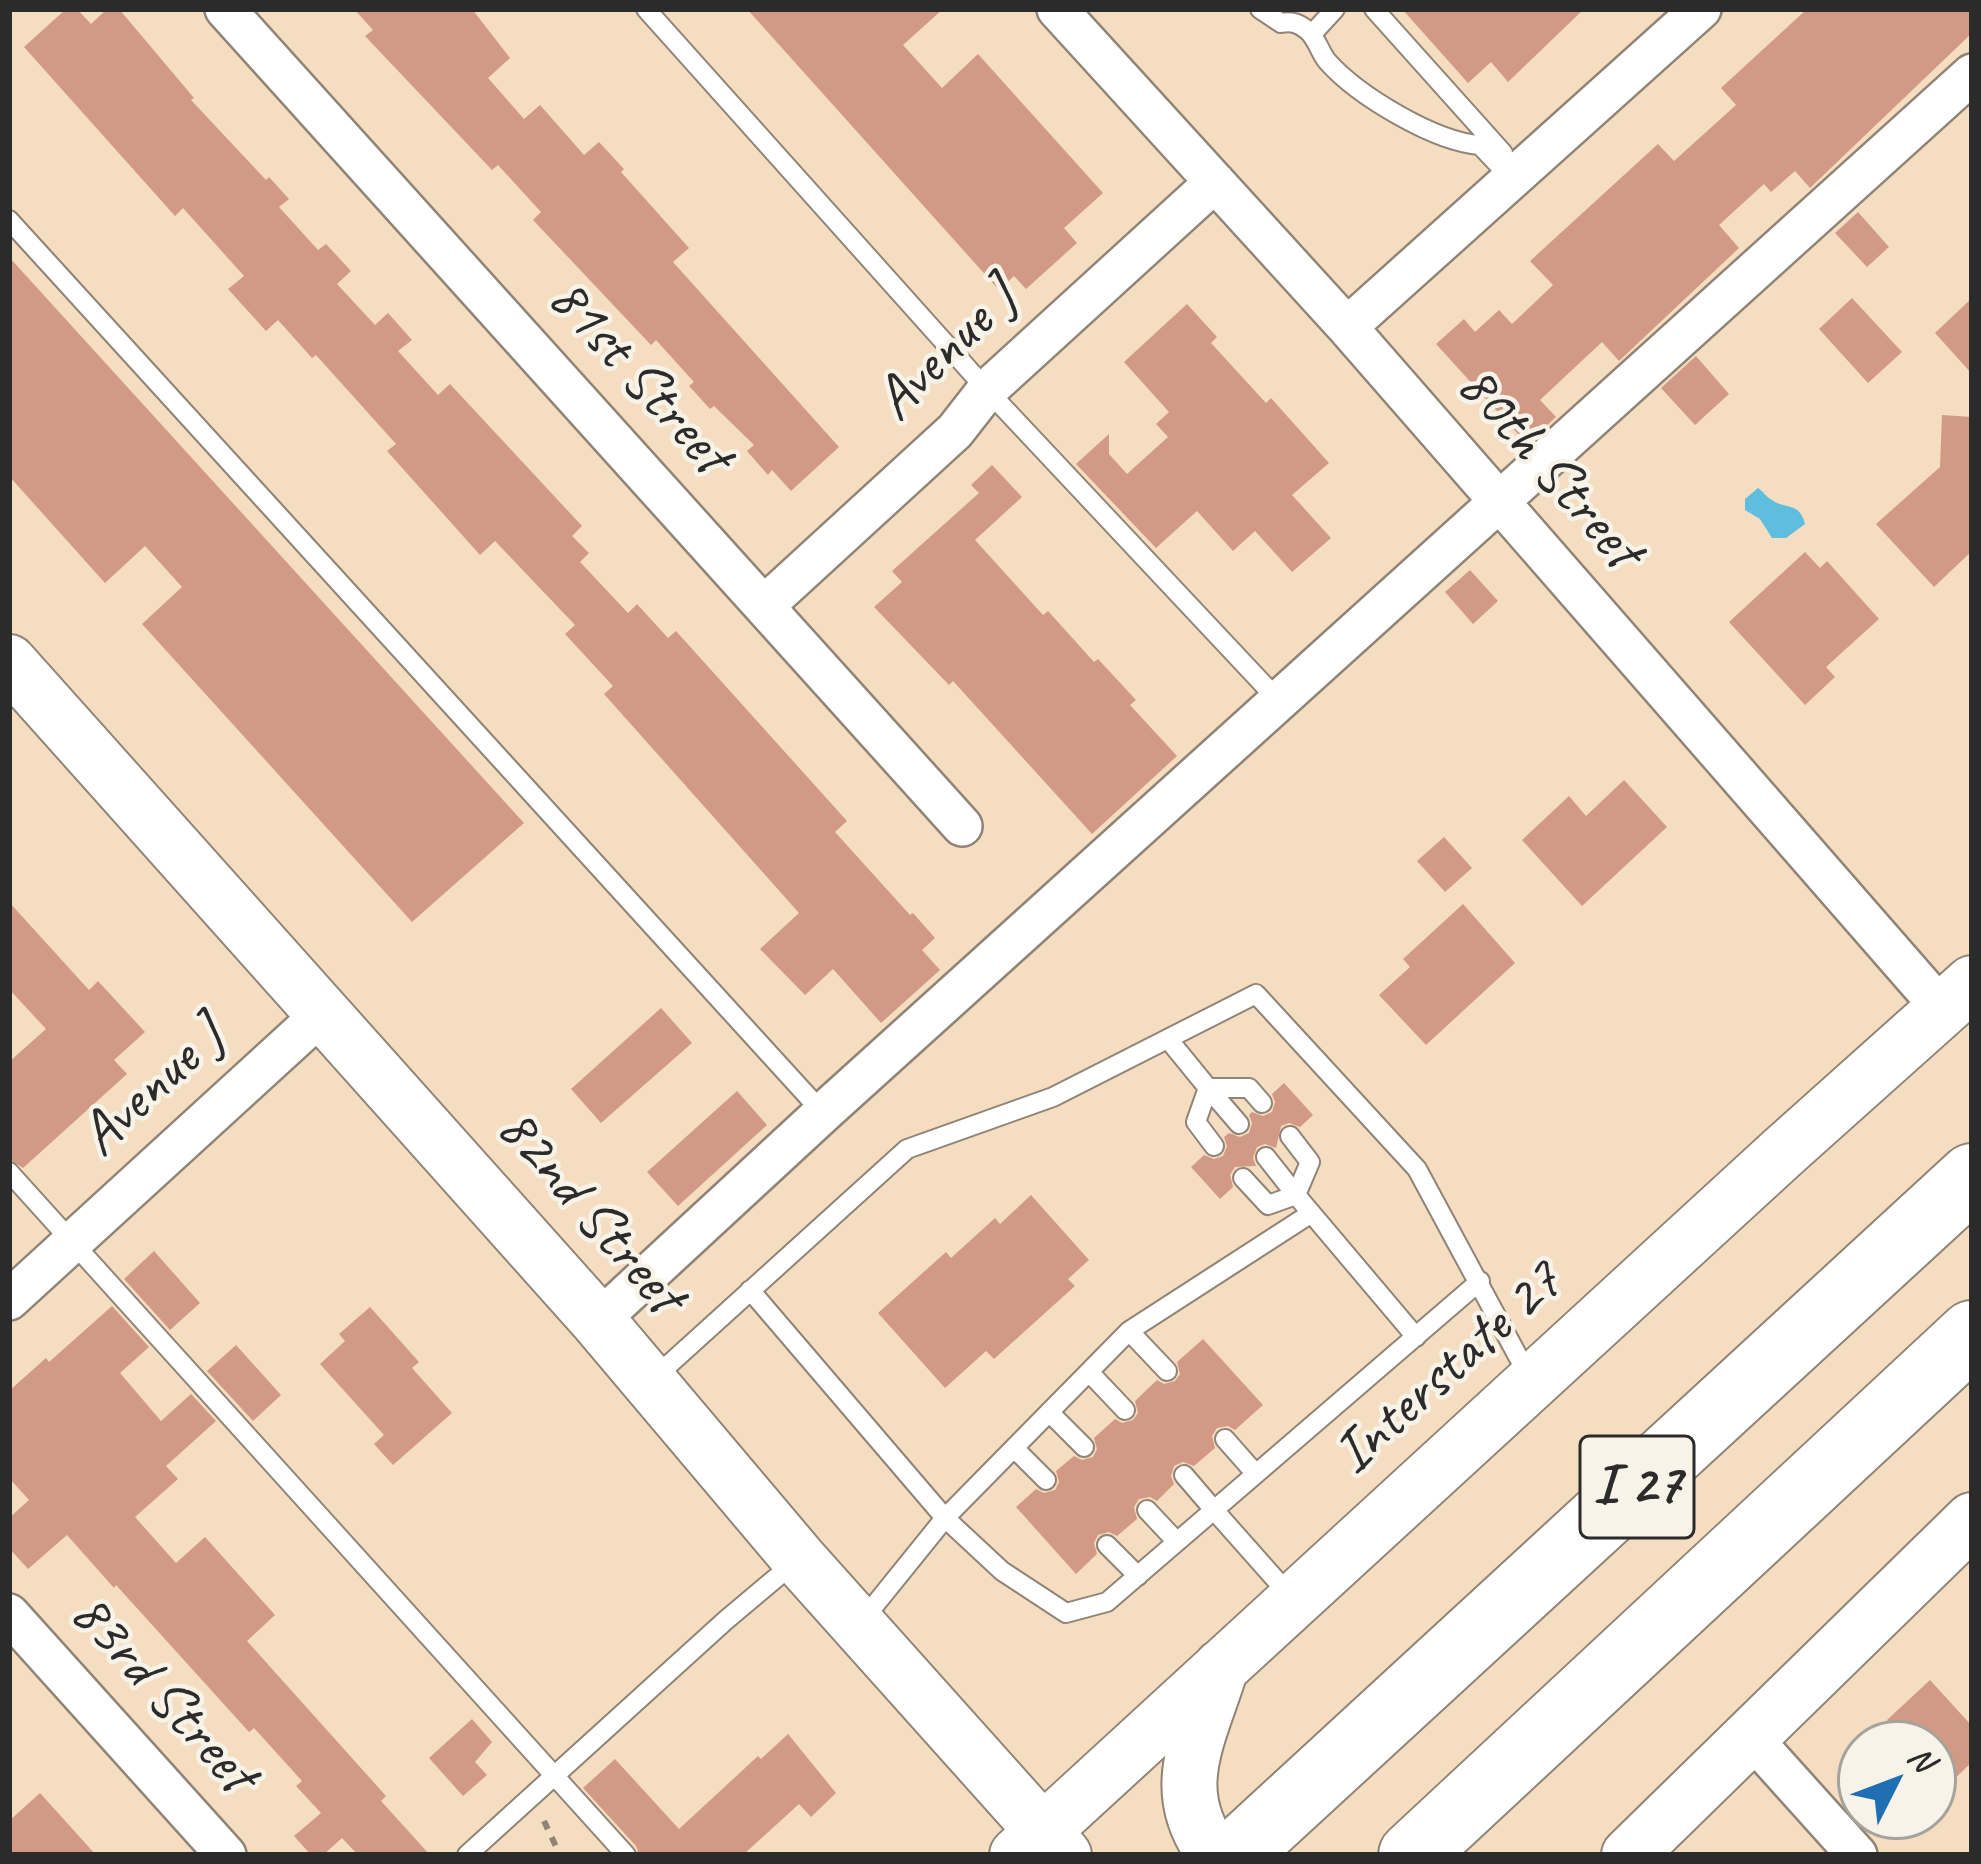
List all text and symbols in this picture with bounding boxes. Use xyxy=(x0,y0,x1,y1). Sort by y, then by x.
street label: 81st Street xyxy=(531,264,745,490)
street label: Avenue J xyxy=(861,265,1033,437)
street label: 80th Street xyxy=(1440,351,1656,585)
street label: Avenue J xyxy=(66,1003,240,1173)
street label: 82nd Street xyxy=(480,1094,698,1330)
street label: Interstate 27 xyxy=(1320,1247,1578,1491)
road number: I 27 xyxy=(1580,1436,1694,1538)
street label: 83rd Street xyxy=(53,1579,271,1809)
north arrow xyxy=(1837,1720,1957,1840)
text: N xyxy=(1899,1736,1944,1780)

